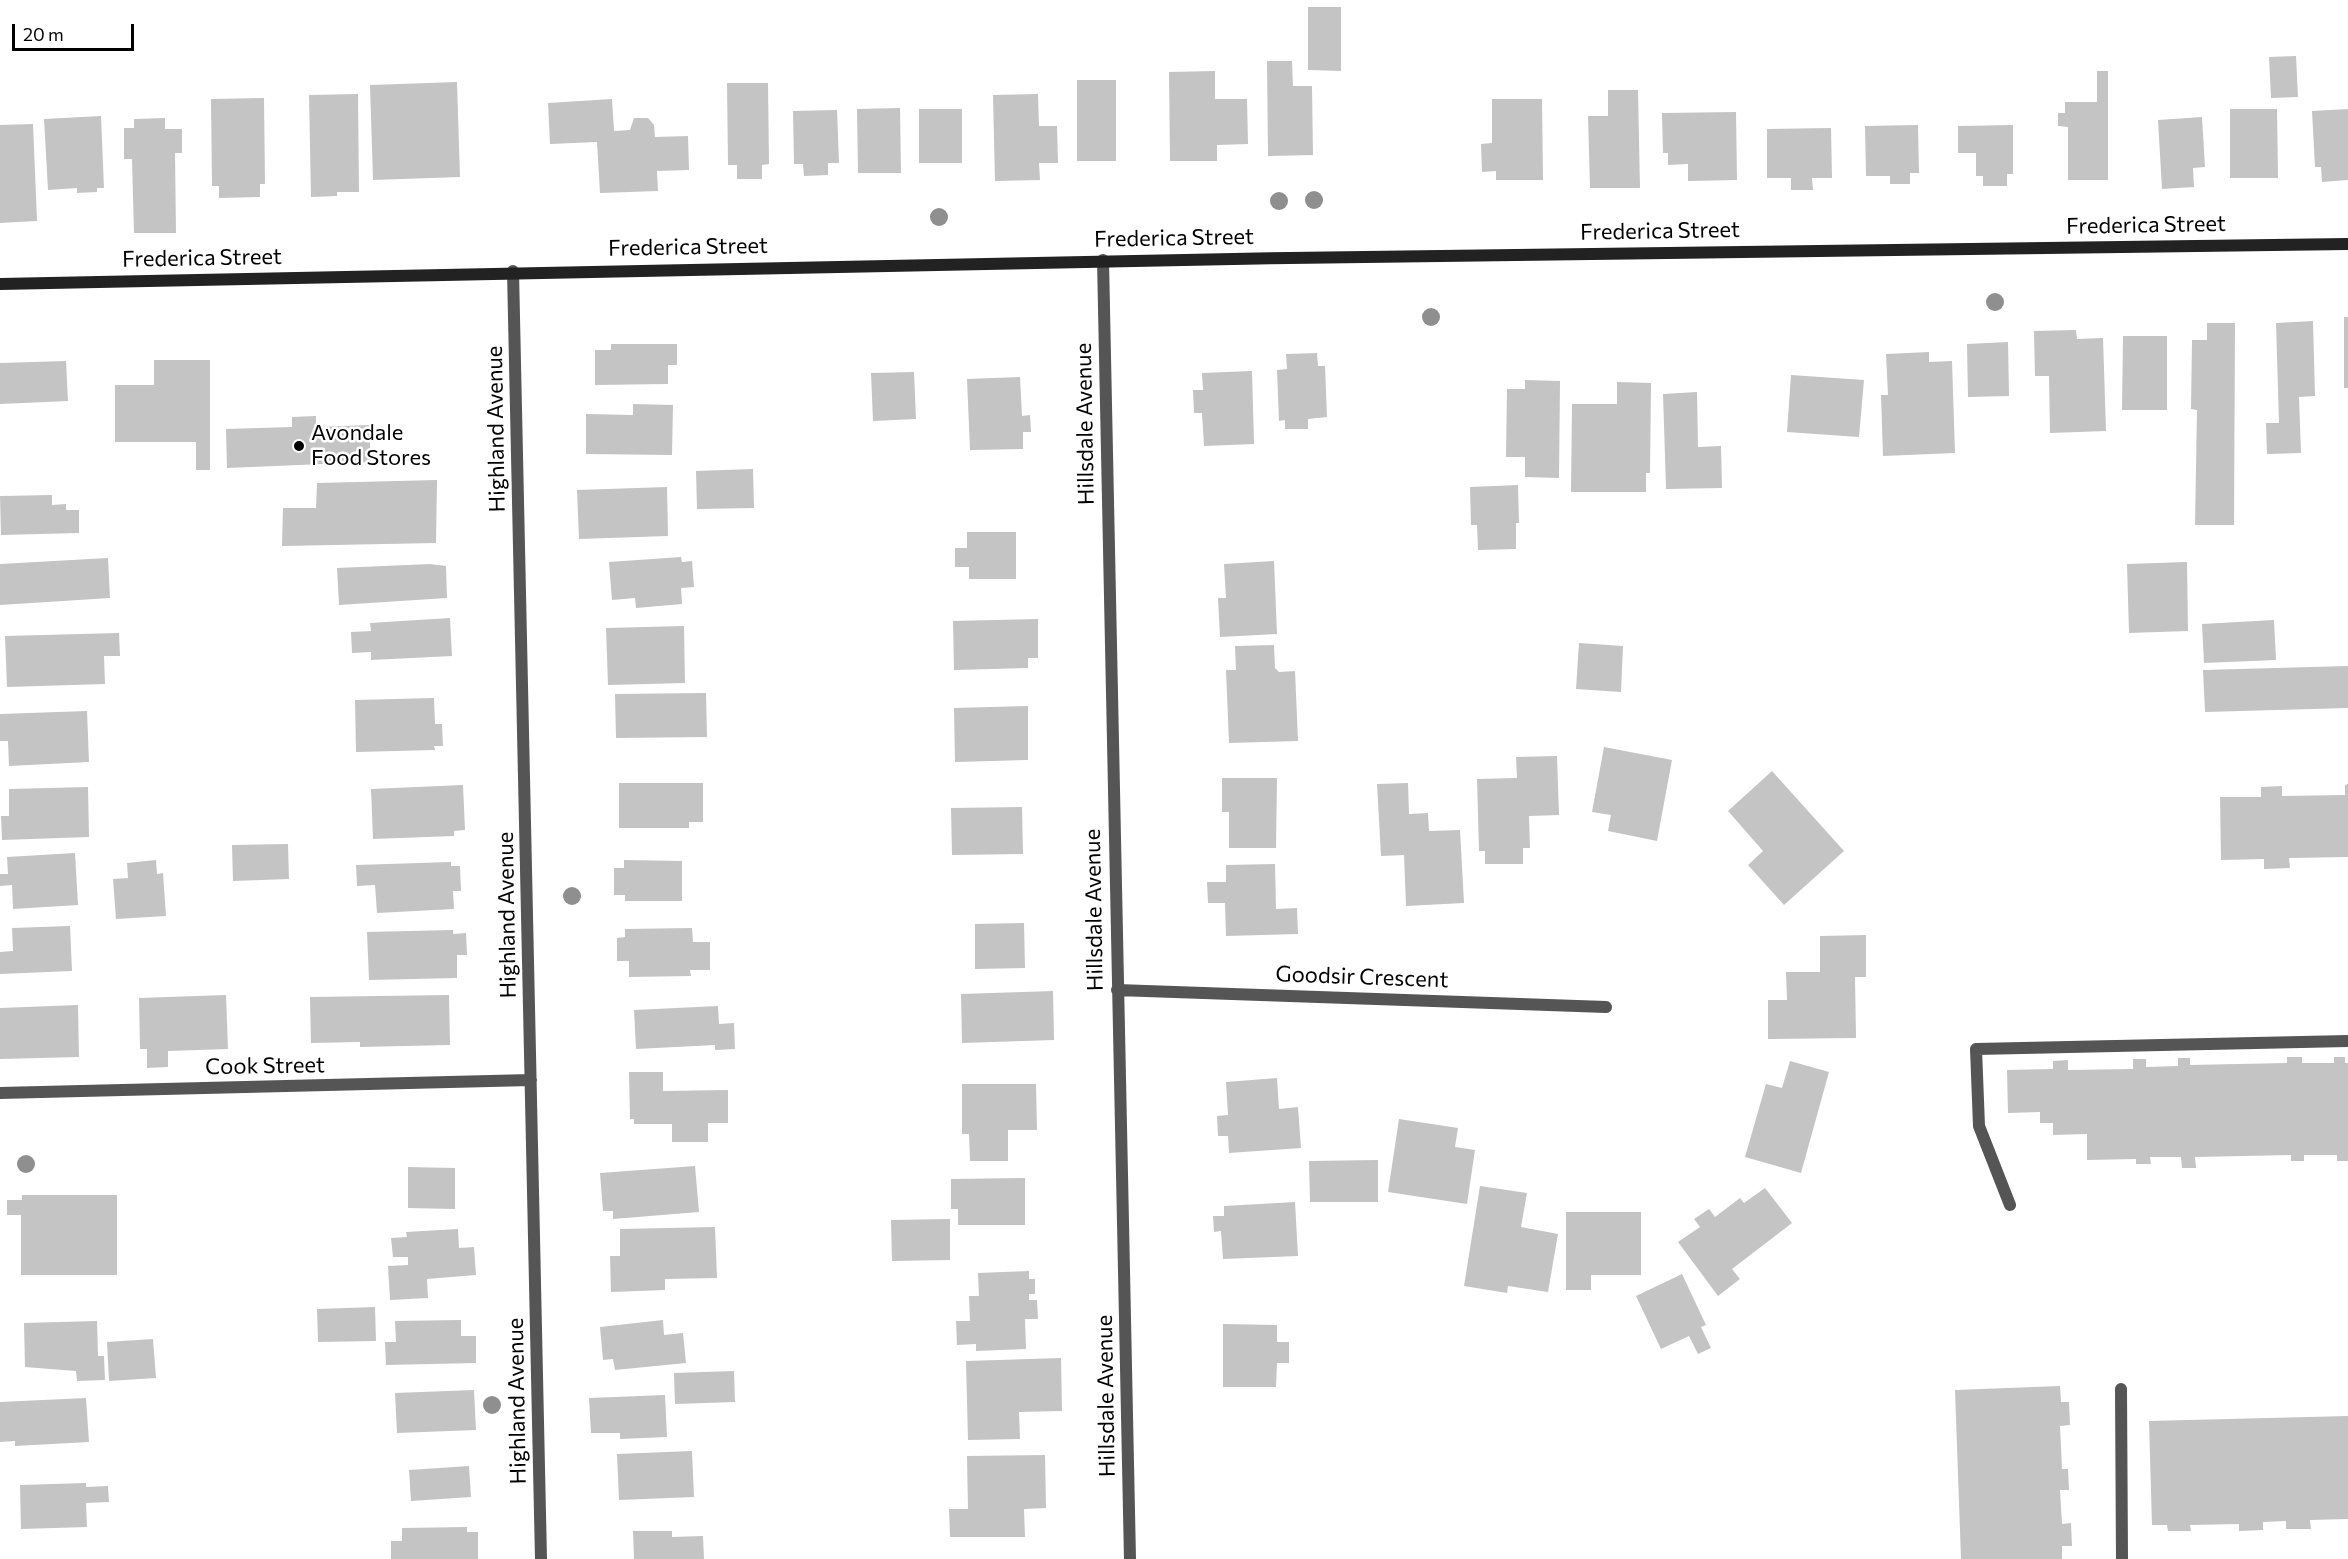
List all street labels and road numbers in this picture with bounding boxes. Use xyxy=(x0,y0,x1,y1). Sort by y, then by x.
street label: Frederica Street xyxy=(2066,210,2226,240)
street label: Frederica Street xyxy=(1580,216,1740,246)
street label: Frederica Street xyxy=(1094,223,1254,253)
street label: Frederica Street xyxy=(608,232,768,262)
street label: Frederica Street xyxy=(122,243,282,273)
street label: Hillsdale Avenue xyxy=(1070,343,1100,505)
street label: Highland Avenue xyxy=(481,345,511,513)
street label: Hillsdale Avenue xyxy=(1079,829,1109,991)
street label: Highland Avenue xyxy=(492,831,522,999)
street label: Goodsir Crescent xyxy=(1275,961,1449,993)
street label: Cook Street xyxy=(205,1052,325,1080)
street label: Hillsdale Avenue xyxy=(1091,1315,1121,1477)
street label: Highland Avenue xyxy=(502,1317,532,1485)

